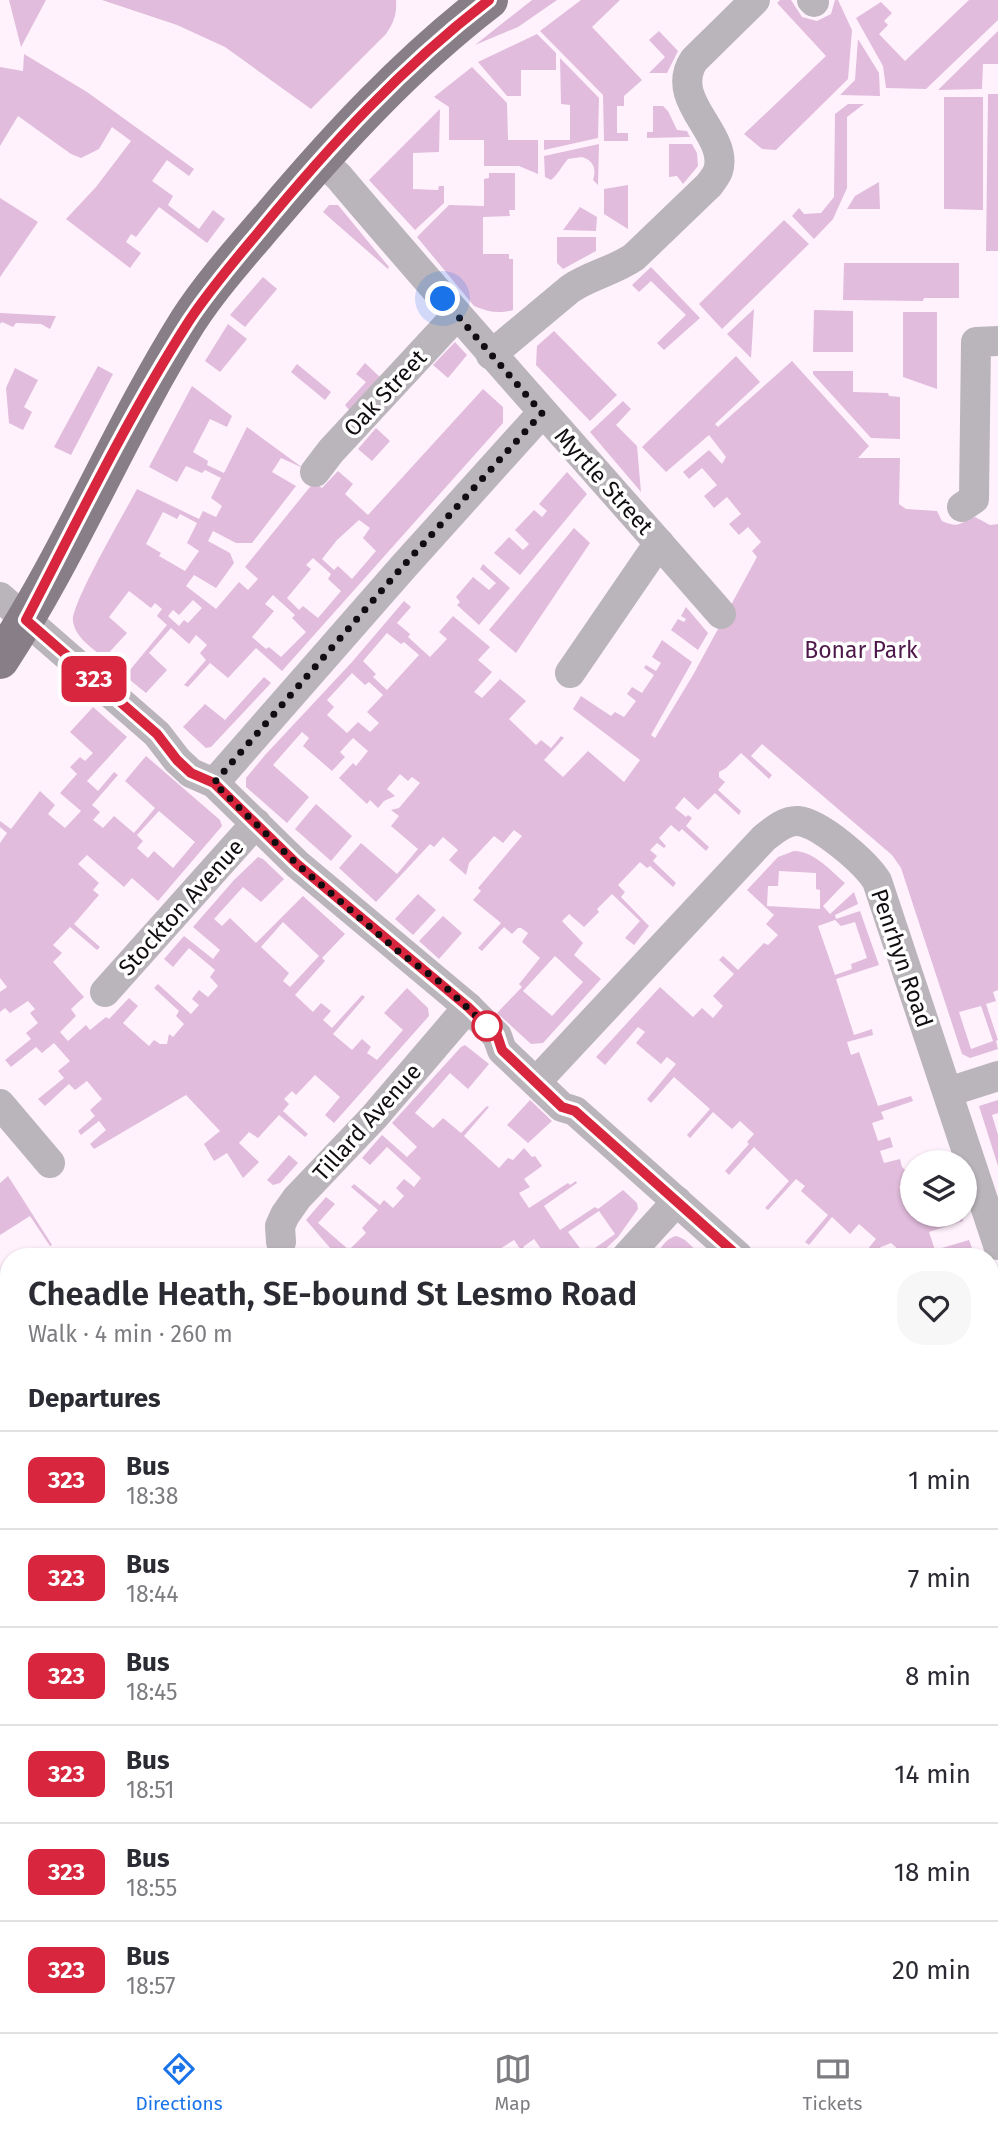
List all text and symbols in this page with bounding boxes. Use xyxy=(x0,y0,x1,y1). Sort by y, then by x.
your location xyxy=(425,281,460,316)
street label: Oak Street xyxy=(338,343,433,442)
street label: Myrtle Street xyxy=(549,422,660,541)
park label: Bonar Park xyxy=(804,636,918,664)
line badge: 323 xyxy=(54,656,134,702)
text: 323 xyxy=(75,665,113,693)
street label: Stockton Avenue xyxy=(112,833,250,981)
street label: Penrhyn Road xyxy=(865,885,939,1031)
unlabelled marker xyxy=(472,1011,502,1041)
street label: Tillard Avenue xyxy=(307,1057,427,1187)
map controls xyxy=(900,1150,977,1227)
button: layers xyxy=(900,1150,977,1227)
button: heart xyxy=(897,1271,971,1345)
text: Cheadle Heath, SE-bound St Lesmo Road xyxy=(28,1274,637,1314)
text: Walk · 4 min · 260 m xyxy=(28,1320,233,1348)
text: Departures xyxy=(28,1383,161,1414)
text: Bus xyxy=(126,1451,169,1482)
text: 1 min xyxy=(908,1465,971,1496)
text: 323 xyxy=(48,1466,85,1494)
text: 18:38 xyxy=(126,1482,179,1510)
text: Bus xyxy=(126,1549,169,1580)
text: 7 min xyxy=(908,1563,971,1594)
text: 323 xyxy=(48,1564,85,1592)
text: 18:44 xyxy=(126,1580,179,1608)
text: Bus xyxy=(126,1647,169,1678)
text: 8 min xyxy=(905,1661,971,1692)
text: 323 xyxy=(48,1662,85,1690)
text: 18:45 xyxy=(126,1678,178,1706)
text: Bus xyxy=(126,1745,169,1776)
text: 14 min xyxy=(894,1759,971,1790)
text: 323 xyxy=(48,1760,85,1788)
text: 18:51 xyxy=(126,1776,175,1804)
text: Bus xyxy=(126,1843,169,1874)
text: 18 min xyxy=(894,1857,971,1888)
text: 323 xyxy=(48,1858,85,1886)
text: 18:55 xyxy=(126,1874,177,1902)
text: Bus xyxy=(126,1941,169,1972)
text: 20 min xyxy=(892,1955,971,1986)
text: 323 xyxy=(48,1956,85,1984)
text: 18:57 xyxy=(126,1972,175,2000)
tab: Directions xyxy=(135,2050,223,2115)
tab: Map xyxy=(494,2050,532,2115)
tab: Tickets xyxy=(803,2050,863,2115)

